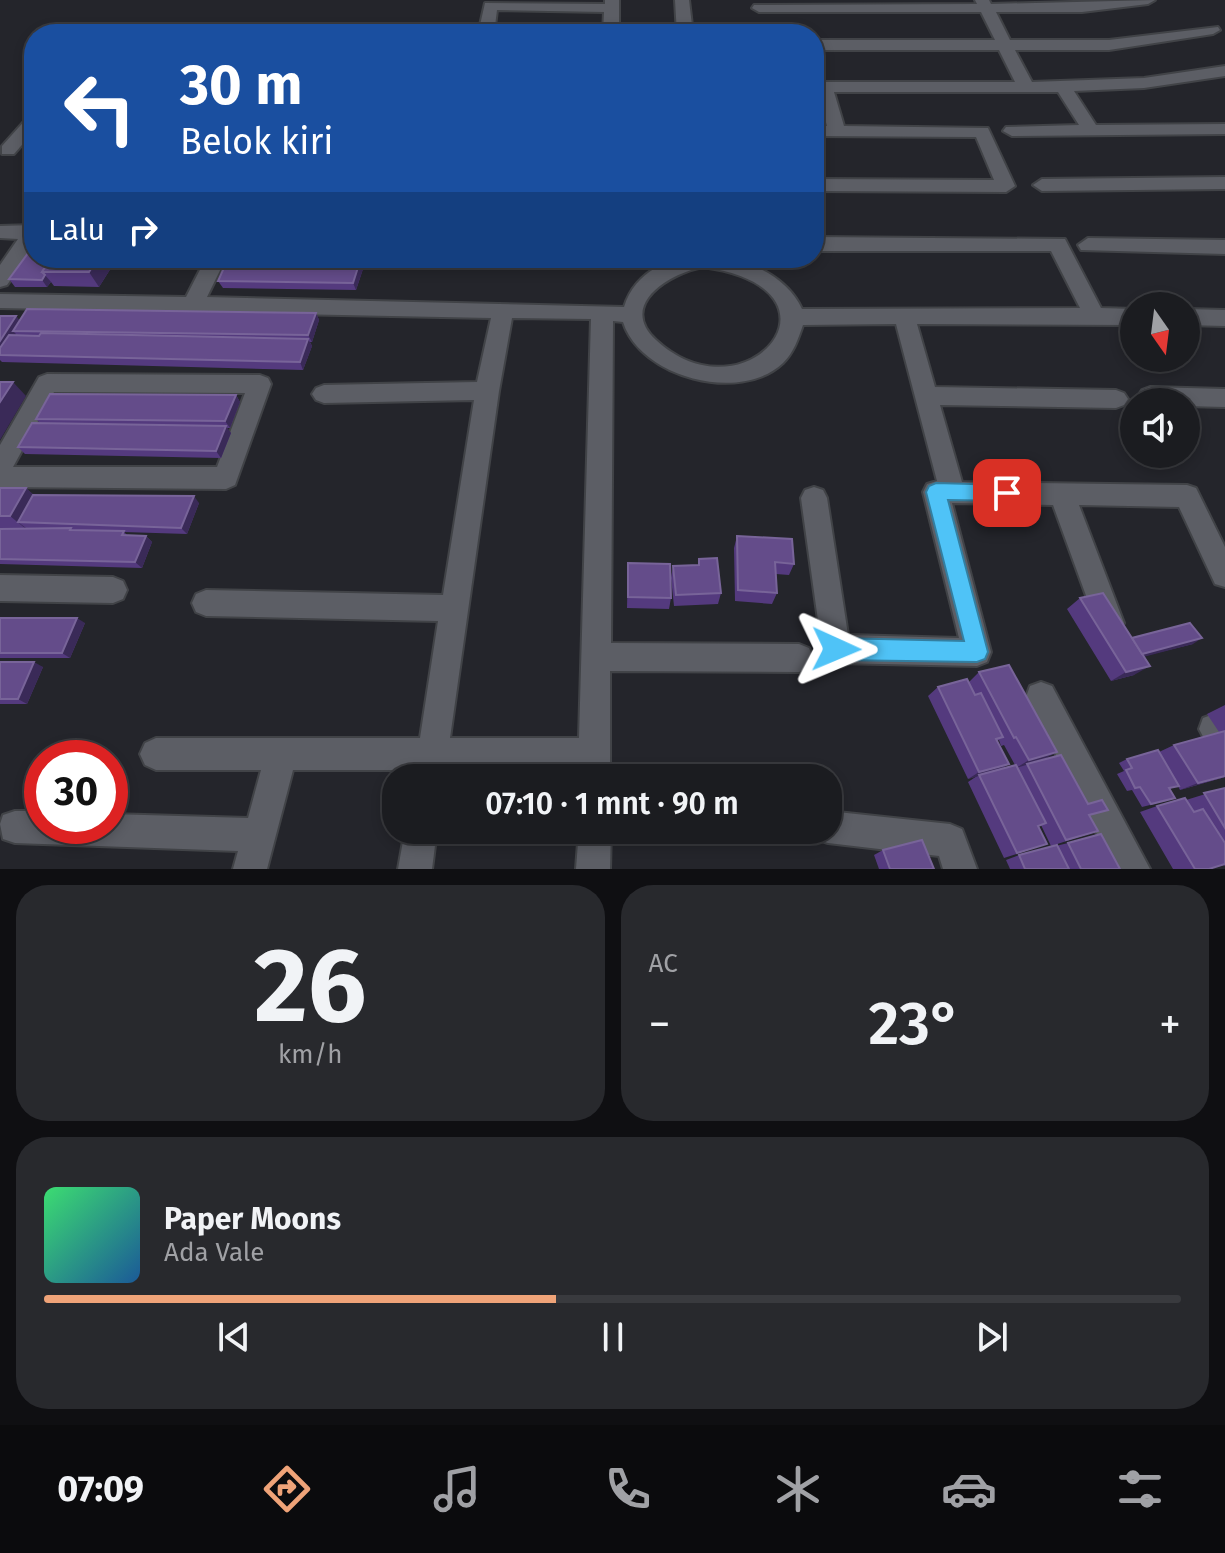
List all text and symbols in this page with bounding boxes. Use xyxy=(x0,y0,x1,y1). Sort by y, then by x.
text: 30 m xyxy=(180,52,302,119)
icon: left xyxy=(48,56,152,160)
text: Belok kiri xyxy=(180,120,334,164)
icon: right xyxy=(121,208,165,252)
text: Lalu xyxy=(48,212,105,248)
north arrow xyxy=(1120,292,1200,372)
map controls xyxy=(1120,292,1200,468)
button: sound xyxy=(1120,388,1200,468)
pin xyxy=(973,459,1041,527)
icon: arrive xyxy=(985,471,1029,515)
position arrow xyxy=(794,607,878,691)
speed limit sign: 30 xyxy=(24,740,128,844)
text: 07:10 · 1 mnt · 90 m xyxy=(485,786,739,822)
text: 26 xyxy=(254,924,366,1049)
text: AC xyxy=(649,948,678,979)
text: 23° xyxy=(868,988,961,1060)
text: − xyxy=(649,998,671,1051)
text: + xyxy=(1159,998,1181,1051)
text: km/h xyxy=(278,1039,342,1070)
text: Paper Moons xyxy=(164,1201,341,1237)
text: Ada Vale xyxy=(164,1237,264,1268)
icon: previous xyxy=(212,1315,256,1359)
icon: pause xyxy=(591,1315,635,1359)
icon: next xyxy=(970,1315,1014,1359)
icon: directions xyxy=(259,1461,315,1517)
icon: music xyxy=(429,1461,485,1517)
icon: phone xyxy=(600,1461,656,1517)
icon: climate xyxy=(770,1461,826,1517)
icon: car xyxy=(941,1461,997,1517)
icon: filters xyxy=(1112,1461,1168,1517)
text: 07:09 xyxy=(57,1467,144,1511)

